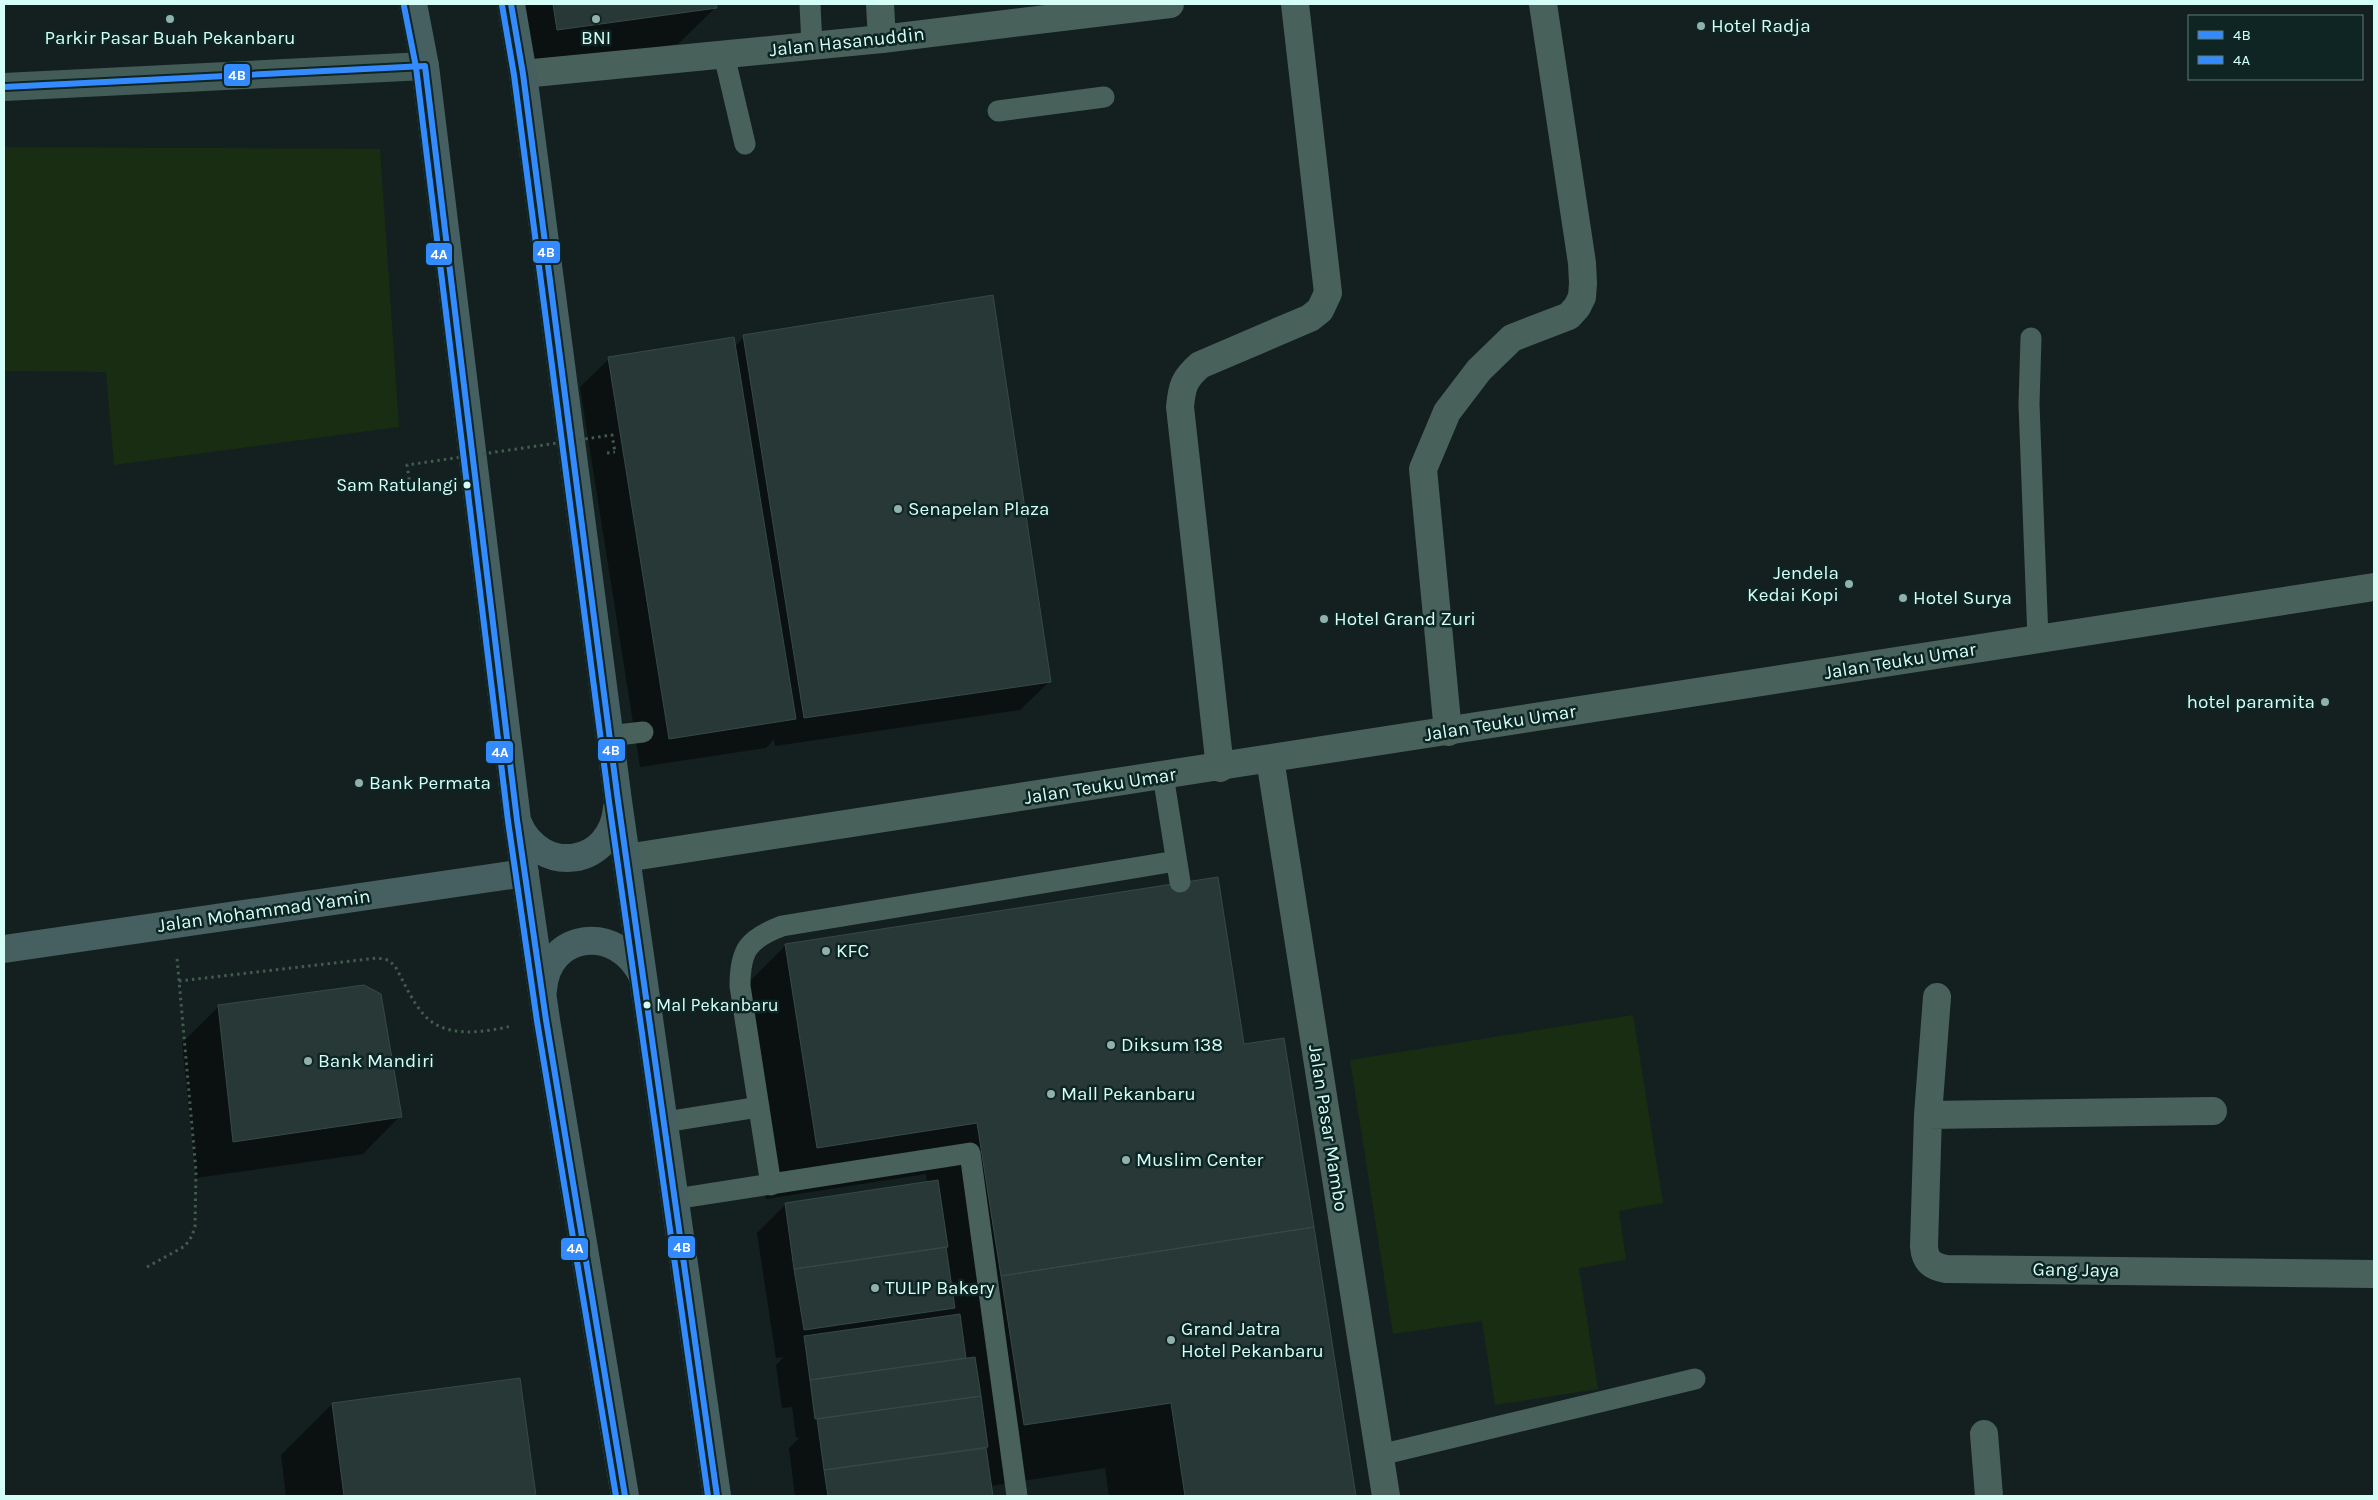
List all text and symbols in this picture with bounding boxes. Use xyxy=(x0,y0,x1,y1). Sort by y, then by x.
marker: Parkir Pasar Buah Pekanbaru xyxy=(164,13,176,25)
marker: BNI xyxy=(590,13,602,25)
place label: Hotel Radja xyxy=(1711,15,1811,37)
legend xyxy=(2188,15,2363,80)
marker: Hotel Radja xyxy=(1695,20,1707,32)
street label: Jalan Hasanuddin xyxy=(768,23,926,61)
text: 4B xyxy=(2233,26,2251,44)
place label: Parkir Pasar Buah Pekanbaru xyxy=(44,27,296,49)
place label: BNI xyxy=(581,27,611,49)
text: 4A xyxy=(2233,51,2250,69)
line badge: 4B xyxy=(223,63,251,87)
text: 4B xyxy=(228,67,246,84)
line badge: 4B xyxy=(532,240,561,264)
line badge: 4A xyxy=(425,242,453,266)
text: 4B xyxy=(537,244,555,261)
text: 4A xyxy=(430,246,448,263)
place label: Sam Ratulangi xyxy=(336,474,458,496)
marker: Sam Ratulangi xyxy=(462,480,472,490)
place label: Senapelan Plaza xyxy=(908,498,1050,520)
marker: Senapelan Plaza xyxy=(892,503,904,515)
place label: Jendela Kedai Kopi xyxy=(1747,562,1839,606)
marker: Jendela Kedai Kopi xyxy=(1843,578,1855,590)
place label: Hotel Surya xyxy=(1913,587,2012,609)
marker: Hotel Surya xyxy=(1897,592,1909,604)
place label: Hotel Grand Zuri xyxy=(1334,608,1476,630)
marker: Hotel Grand Zuri xyxy=(1318,613,1330,625)
street label: Jalan Teuku Umar xyxy=(1822,638,1978,684)
place label: hotel paramita xyxy=(2186,691,2315,713)
marker: hotel paramita xyxy=(2319,696,2331,708)
street label: Jalan Teuku Umar xyxy=(1422,700,1578,746)
line badge: 4B xyxy=(597,738,626,762)
line badge: 4A xyxy=(485,740,514,764)
text: 4B xyxy=(602,742,620,759)
text: 4A xyxy=(491,744,509,761)
street label: Jalan Teuku Umar xyxy=(1022,763,1178,809)
place label: Bank Permata xyxy=(369,772,491,794)
marker: Bank Permata xyxy=(353,777,365,789)
street label: Jalan Mohammad Yamin xyxy=(156,885,372,937)
place label: KFC xyxy=(836,940,869,962)
marker: KFC xyxy=(820,945,832,957)
place label: Mal Pekanbaru xyxy=(656,994,779,1016)
marker: Mal Pekanbaru xyxy=(642,1000,652,1010)
place label: Diksum 138 xyxy=(1121,1034,1223,1056)
marker: Diksum 138 xyxy=(1105,1039,1117,1051)
street label: Jalan Pasar Mambo xyxy=(1304,1043,1352,1213)
place label: Bank Mandiri xyxy=(318,1050,434,1072)
marker: Bank Mandiri xyxy=(302,1055,314,1067)
place label: Mall Pekanbaru xyxy=(1061,1083,1196,1105)
marker: Mall Pekanbaru xyxy=(1045,1088,1057,1100)
place label: Muslim Center xyxy=(1136,1149,1264,1171)
marker: Muslim Center xyxy=(1120,1154,1132,1166)
line badge: 4B xyxy=(667,1235,696,1259)
line badge: 4A xyxy=(560,1237,589,1261)
text: 4B xyxy=(673,1239,691,1256)
text: 4A xyxy=(566,1240,584,1257)
street label: Gang Jaya xyxy=(2032,1258,2120,1282)
place label: TULIP Bakery xyxy=(885,1277,995,1299)
marker: TULIP Bakery xyxy=(869,1282,881,1294)
place label: Grand Jatra Hotel Pekanbaru xyxy=(1181,1318,1324,1362)
marker: Grand Jatra Hotel Pekanbaru xyxy=(1165,1334,1177,1346)

